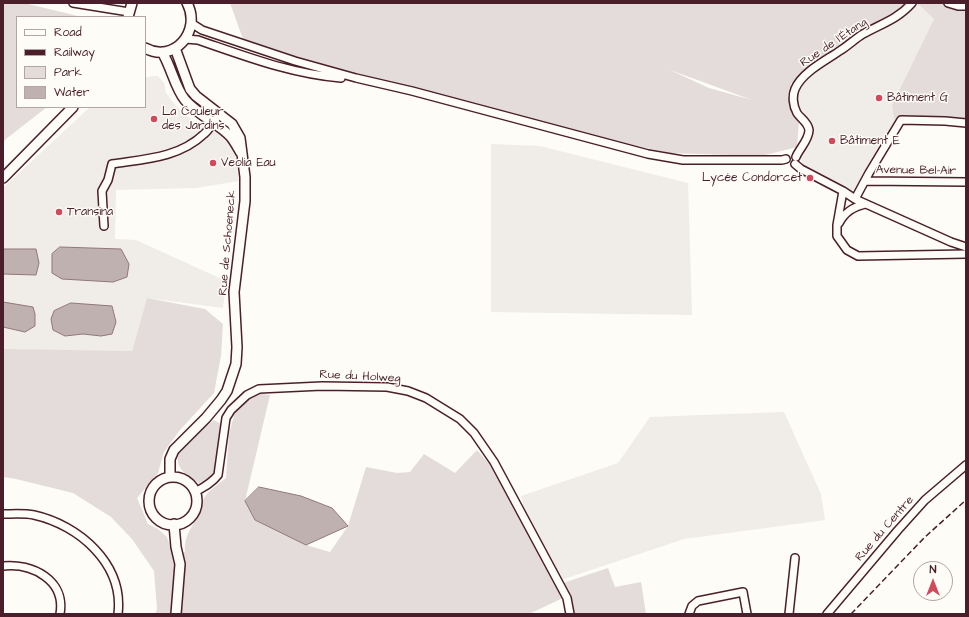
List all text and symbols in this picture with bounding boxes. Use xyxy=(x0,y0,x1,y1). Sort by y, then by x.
street label: Rue de l'Étang xyxy=(798,15,870,71)
legend xyxy=(16,16,146,108)
text: Road xyxy=(54,24,82,41)
text: Railway xyxy=(54,44,95,61)
text: Park xyxy=(54,64,82,81)
text: Water xyxy=(54,84,89,101)
place label: Bâtiment G xyxy=(887,91,948,105)
marker: Bâtiment G xyxy=(874,93,884,103)
place label: La Couleur des Jardins xyxy=(162,105,225,133)
marker: La Couleur des Jardins xyxy=(149,114,159,124)
place label: Bâtiment E xyxy=(840,134,900,148)
marker: Bâtiment E xyxy=(827,136,837,146)
place label: Veolia Eau xyxy=(221,156,276,170)
marker: Veolia Eau xyxy=(208,158,218,168)
street label: Avenue Bel-Air xyxy=(876,163,956,179)
place label: Lycée Condorcet xyxy=(702,171,802,185)
marker: Lycée Condorcet xyxy=(805,173,815,183)
street label: Rue de Schoeneck xyxy=(216,190,240,296)
place label: Transina xyxy=(67,205,113,219)
marker: Transina xyxy=(54,207,64,217)
street label: Rue du Holweg xyxy=(319,368,401,386)
street label: Rue du Centre xyxy=(853,493,917,565)
north arrow xyxy=(913,561,953,601)
text: N xyxy=(930,562,936,577)

